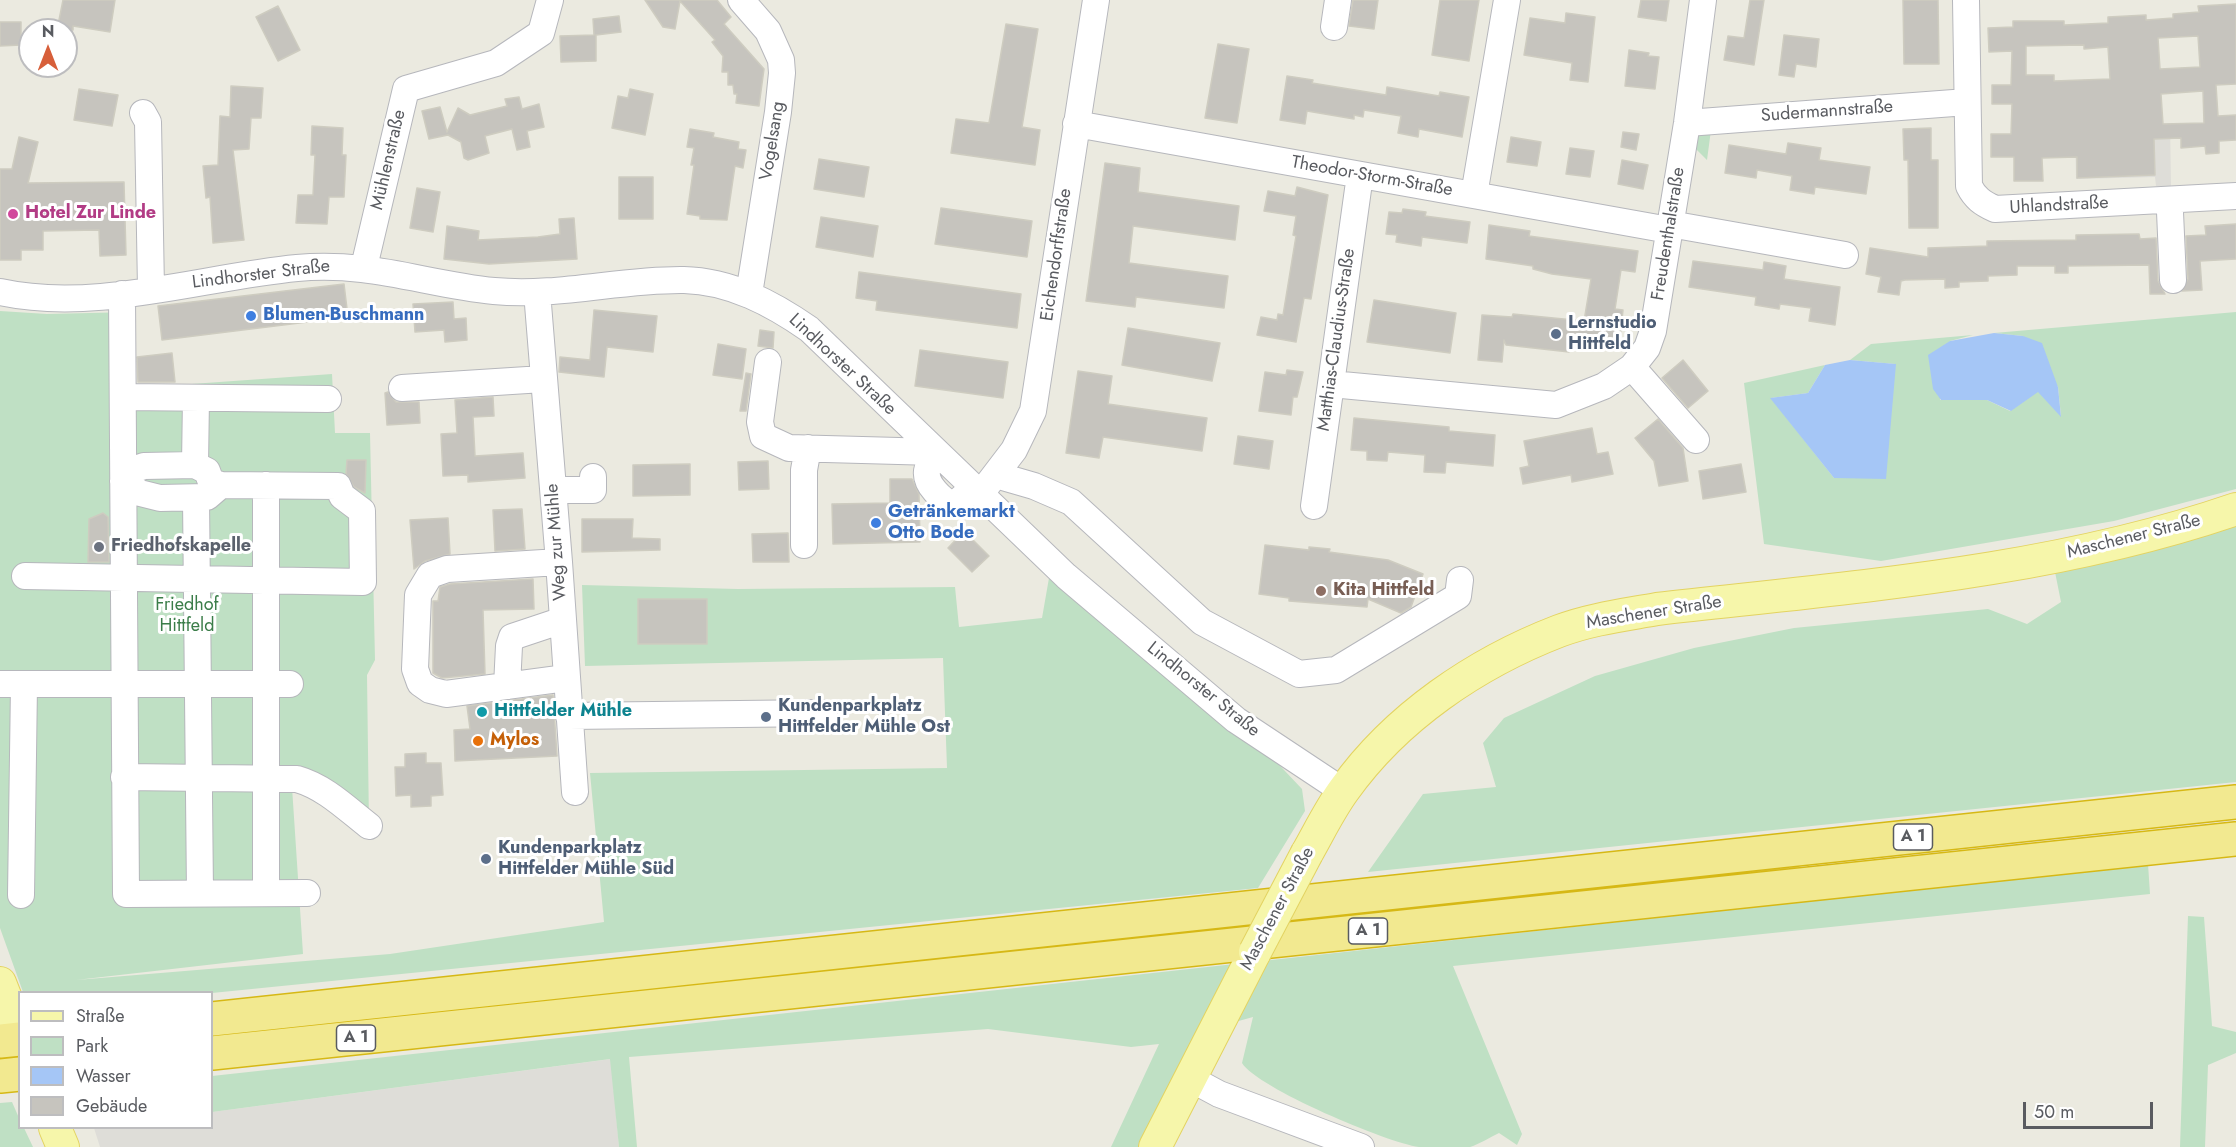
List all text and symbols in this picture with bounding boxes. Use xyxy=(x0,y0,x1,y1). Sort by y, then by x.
north arrow xyxy=(18,18,78,78)
text: N xyxy=(42,20,54,43)
street label: Sudermannstraße xyxy=(1760,97,1894,127)
street label: Vogelsang xyxy=(756,100,790,182)
street label: Mühlenstraße xyxy=(367,108,411,212)
street label: Theodor-Storm-Straße xyxy=(1290,152,1454,202)
street label: Freudenthalstraße xyxy=(1648,166,1690,302)
street label: Eichendorffstraße xyxy=(1037,187,1077,323)
street label: Uhlandstraße xyxy=(2009,193,2109,219)
place label: Hotel Zur Linde xyxy=(25,203,156,225)
marker: Hotel Zur Linde xyxy=(6,207,20,221)
street label: Matthias-Claudius-Straße xyxy=(1313,247,1361,433)
street label: Lindhorster Straße xyxy=(191,256,331,294)
place label: Blumen-Buschmann xyxy=(263,305,424,327)
marker: Blumen-Buschmann xyxy=(244,309,258,323)
street label: Lindhorster Straße xyxy=(784,310,900,420)
place label: Lernstudio Hittfeld xyxy=(1568,313,1657,356)
marker: Lernstudio Hittfeld xyxy=(1549,327,1563,341)
street label: Weg zur Mühle xyxy=(542,483,572,601)
place label: Getränkemarkt Otto Bode xyxy=(888,502,1015,544)
street label: Maschener Straße xyxy=(2065,510,2203,564)
marker: Getränkemarkt Otto Bode xyxy=(869,516,883,530)
place label: Friedhofskapelle xyxy=(111,536,251,558)
marker: Friedhofskapelle xyxy=(92,540,106,554)
place label: Kita Hittfeld xyxy=(1333,580,1434,602)
marker: Kita Hittfeld xyxy=(1314,584,1328,598)
street label: Maschener Straße xyxy=(1585,592,1723,634)
park label: Friedhof Hittfeld xyxy=(155,595,219,638)
street label: Lindhorster Straße xyxy=(1142,638,1264,742)
place label: Kundenparkplatz Hittfelder Mühle Ost xyxy=(778,696,950,738)
place label: Hittfelder Mühle xyxy=(494,701,632,723)
marker: Hittfelder Mühle xyxy=(475,705,489,719)
marker: Kundenparkplatz Hittfelder Mühle Ost xyxy=(759,710,773,724)
place label: Mylos xyxy=(490,730,539,752)
marker: Mylos xyxy=(471,734,485,748)
road number: A 1 xyxy=(1894,824,1932,850)
place label: Kundenparkplatz Hittfelder Mühle Süd xyxy=(498,838,674,880)
street label: Maschener Straße xyxy=(1236,844,1320,974)
marker: Kundenparkplatz Hittfelder Mühle Süd xyxy=(479,852,493,866)
road number: A 1 xyxy=(1348,918,1388,944)
legend xyxy=(18,991,213,1129)
text: Straße xyxy=(76,1003,124,1029)
road number: A 1 xyxy=(336,1025,376,1051)
text: Park xyxy=(76,1033,108,1059)
text: Wasser xyxy=(76,1063,131,1089)
scale bar xyxy=(2026,1090,2156,1128)
text: Gebäude xyxy=(76,1093,147,1119)
text: 50 m xyxy=(2034,1099,2074,1125)

